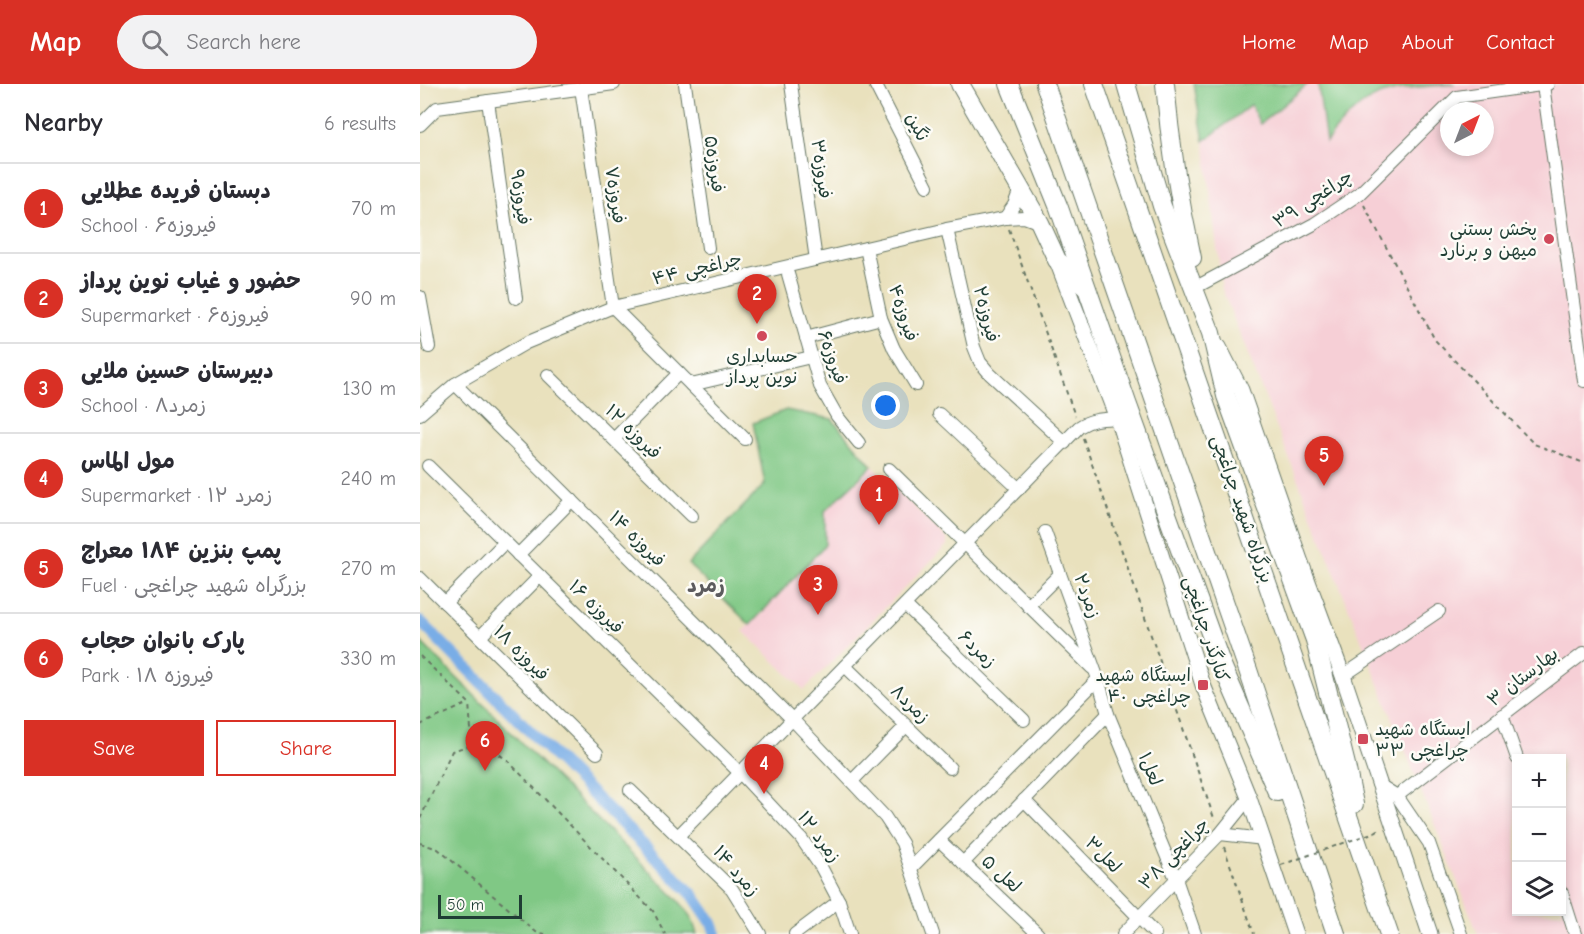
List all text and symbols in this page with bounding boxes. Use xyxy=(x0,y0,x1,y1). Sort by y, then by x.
search box xyxy=(117,15,537,69)
text: Map xyxy=(30,26,81,58)
icon: search xyxy=(138,26,171,59)
text: Search here xyxy=(186,29,301,55)
text: Home xyxy=(1242,30,1296,54)
text: Map xyxy=(1329,30,1369,54)
text: About xyxy=(1402,30,1453,54)
text: Contact xyxy=(1486,30,1554,54)
north arrow xyxy=(1440,102,1494,156)
text: Nearby xyxy=(24,108,103,138)
street label: نگین xyxy=(901,109,933,145)
text: 6 results xyxy=(324,112,396,135)
street label: فیروزه۵ xyxy=(700,134,728,194)
street label: فیروزه۳ xyxy=(806,138,836,200)
street label: فیروزه۷ xyxy=(601,165,629,225)
street label: چراغچی ۳۹ xyxy=(1269,166,1357,233)
street label: فیروزه۹ xyxy=(506,168,534,226)
text: دبستان فریده عطلایی xyxy=(81,178,271,204)
text: 1 xyxy=(40,197,47,220)
text: 70 m xyxy=(351,197,396,220)
text: School · فیروزه۶ xyxy=(81,214,217,237)
place label: پخش بستنی میهن و برنارد xyxy=(1440,219,1537,261)
marker: پخش بستنی میهن و برنارد xyxy=(1542,232,1556,246)
street label: چراغچی ۴۴ xyxy=(650,249,744,290)
text: حضور و غیاب نوین پرداز xyxy=(81,268,301,294)
pin: 2 xyxy=(738,274,776,324)
street label: فیروزه۴ xyxy=(884,282,922,344)
street label: فیروزه۲ xyxy=(969,284,1003,344)
text: 2 xyxy=(39,287,48,310)
text: 90 m xyxy=(350,287,396,310)
text: Supermarket · فیروزه۶ xyxy=(81,304,269,327)
street label: فیروزه۶ xyxy=(813,327,851,387)
marker: حسابداری نوین پرداز xyxy=(755,329,769,343)
place label: حسابداری نوین پرداز xyxy=(725,346,798,389)
text: دبیرستان حسین ملایی xyxy=(81,358,273,384)
text: 3 xyxy=(39,377,48,400)
text: 130 m xyxy=(343,377,396,400)
your location xyxy=(871,391,900,420)
text: School · زمرد۸ xyxy=(81,394,206,417)
street label: فیروزه ۱۲ xyxy=(601,400,665,464)
street label: بزرگراه شهید چراغچی xyxy=(1206,432,1277,586)
pin: 5 xyxy=(1304,436,1344,486)
text: مول الماس xyxy=(81,448,175,474)
text: 4 xyxy=(39,467,48,490)
text: 240 m xyxy=(341,467,396,490)
pin: 1 xyxy=(860,476,898,525)
text: Supermarket · زمرد ۱۲ xyxy=(81,484,272,507)
street label: فیروزه ۱۴ xyxy=(605,507,669,571)
text: پمپ بنزین ۱۸۴ معراج xyxy=(81,538,281,564)
text: 5 xyxy=(38,557,49,580)
text: 270 m xyxy=(341,557,396,580)
pin: 3 xyxy=(798,566,838,615)
street label: زمرد۲ xyxy=(1069,571,1105,621)
street label: کنارگذر چراغچی xyxy=(1178,573,1233,685)
text: Fuel · بزرگراه شهید چراغچی xyxy=(81,574,307,597)
district label: زمرد xyxy=(687,574,725,597)
street label: فیروزه ۱۶ xyxy=(564,576,628,638)
street label: فیروزه ۱۸ xyxy=(489,621,553,685)
street label: زمرد۶ xyxy=(954,626,1000,672)
text: پارک بانوان حجاب xyxy=(81,628,245,654)
street label: بهارستان ۳ xyxy=(1483,643,1563,711)
text: 6 xyxy=(38,647,49,670)
text: 330 m xyxy=(340,647,396,670)
text: Park · فیروزه ۱۸ xyxy=(81,664,214,687)
place label: ایستگاه شهید چراغچی ۴۰ xyxy=(1096,665,1191,708)
marker: ایستگاه شهید چراغچی ۴۰ xyxy=(1196,678,1210,692)
street label: زمرد۸ xyxy=(886,680,934,728)
place label: ایستگاه شهید چراغچی ۳۳ xyxy=(1375,719,1470,762)
button: Save xyxy=(24,720,204,776)
button: Share xyxy=(216,720,396,776)
pin: 6 xyxy=(466,722,504,771)
marker: ایستگاه شهید چراغچی ۳۳ xyxy=(1356,732,1370,746)
pin: 4 xyxy=(744,744,784,794)
street label: لعل۱ xyxy=(1134,749,1166,789)
map controls xyxy=(1512,754,1566,916)
button: + xyxy=(1512,754,1566,808)
street label: زمرد ۱۲ xyxy=(793,807,845,867)
button: − xyxy=(1512,808,1566,862)
street label: چراغچی ۳۸ xyxy=(1135,814,1214,895)
street label: لعل۳ xyxy=(1081,832,1125,878)
street label: زمرد ۱۴ xyxy=(709,842,763,900)
street label: لعل ۵ xyxy=(977,851,1025,897)
button: layers xyxy=(1512,862,1566,916)
scale bar xyxy=(438,892,522,920)
text: 50 m xyxy=(447,896,484,914)

